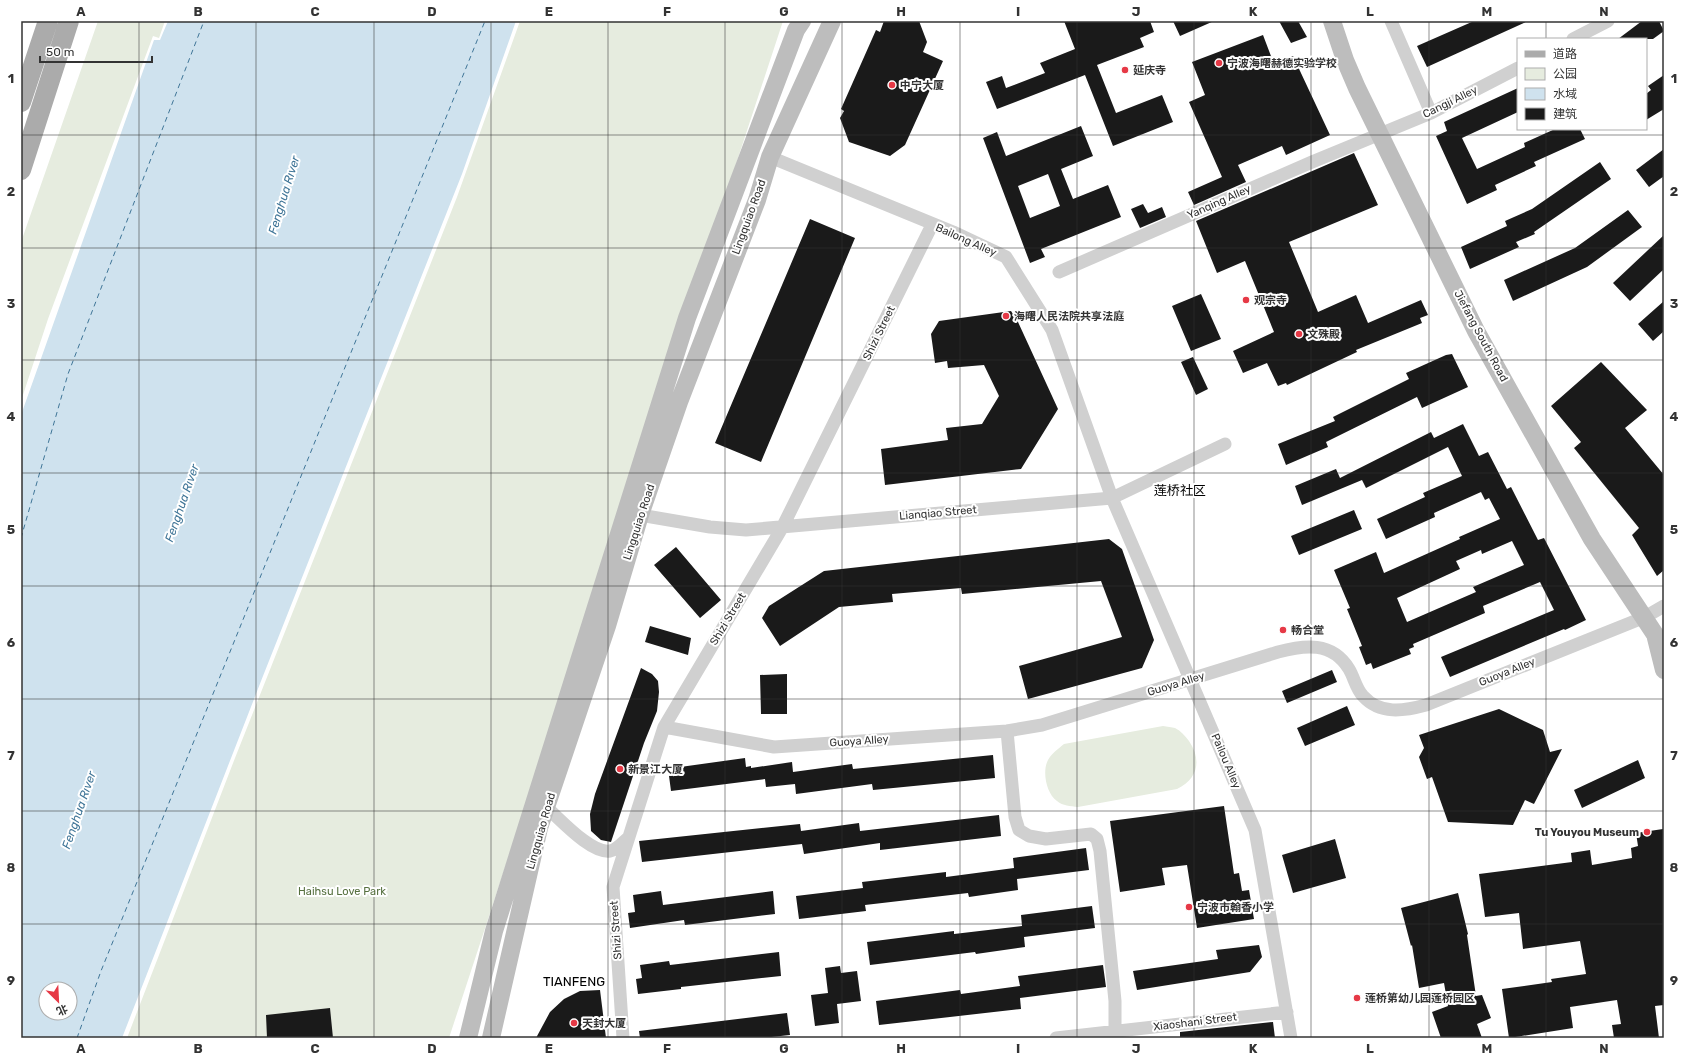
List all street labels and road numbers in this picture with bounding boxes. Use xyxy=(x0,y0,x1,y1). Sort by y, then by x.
street label: Cangji Alley xyxy=(1421,83,1479,121)
street label: Lingquiao Road xyxy=(729,178,769,256)
street label: Yanqing Alley xyxy=(1185,182,1253,222)
street label: Bailong Alley xyxy=(933,221,999,259)
street label: Jiefang South Road xyxy=(1451,288,1511,384)
street label: Shizi Street xyxy=(860,303,898,362)
street label: Lingquiao Road xyxy=(621,482,657,562)
street label: Lianqiao Street xyxy=(899,503,978,523)
street label: Shizi Street xyxy=(707,590,749,648)
street label: Guoya Alley xyxy=(1477,655,1537,689)
street label: Guoya Alley xyxy=(1146,669,1206,699)
street label: Guoya Alley xyxy=(829,732,889,750)
street label: Pailou Alley xyxy=(1209,732,1243,790)
street label: Lingquiao Road xyxy=(524,791,558,871)
street label: Shizi Street xyxy=(607,899,625,960)
street label: Xiaoshani Street xyxy=(1152,1010,1238,1034)

